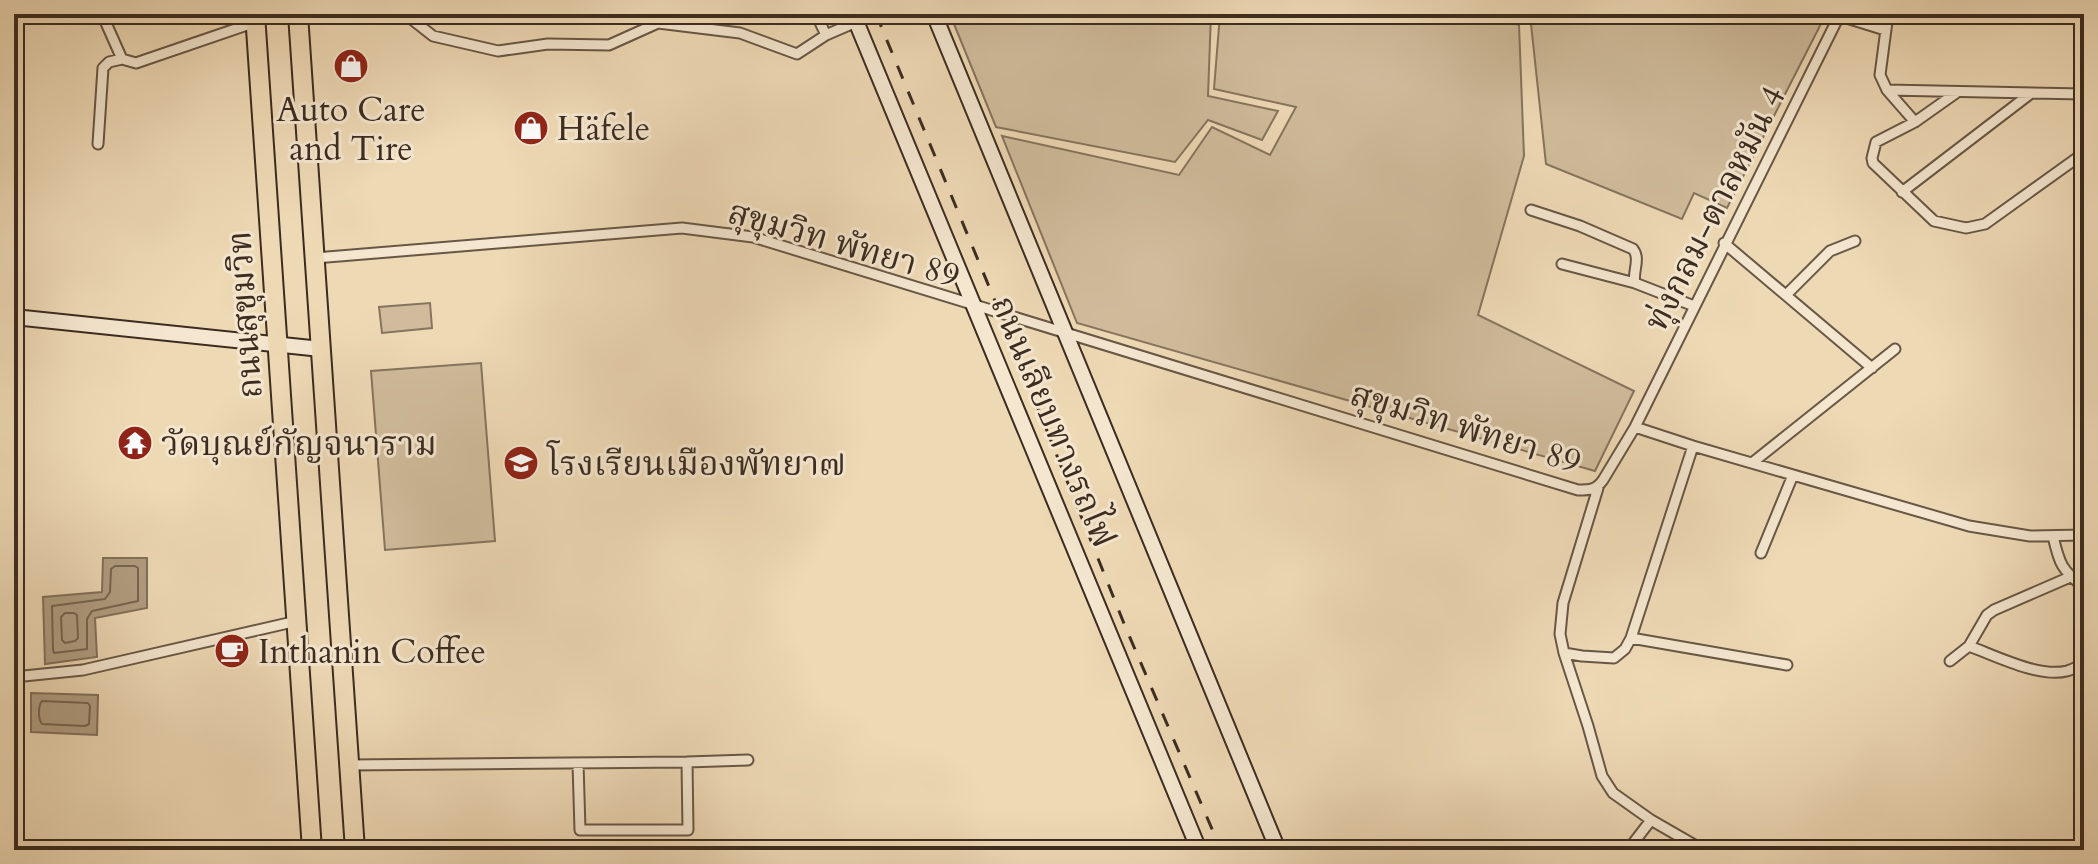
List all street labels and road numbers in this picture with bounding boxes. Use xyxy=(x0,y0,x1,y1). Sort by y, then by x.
street label: ทุ่งกลม-ตาลหมัน 4 xyxy=(1633,78,1796,339)
street label: สุขุมวิท พัทยา 89 xyxy=(723,189,965,299)
street label: ถนนสุขุมวิท xyxy=(216,230,274,400)
street label: ถนนเลียบทางรถไฟ xyxy=(979,288,1128,554)
street label: สุขุมวิท พัทยา 89 xyxy=(1345,371,1587,485)

